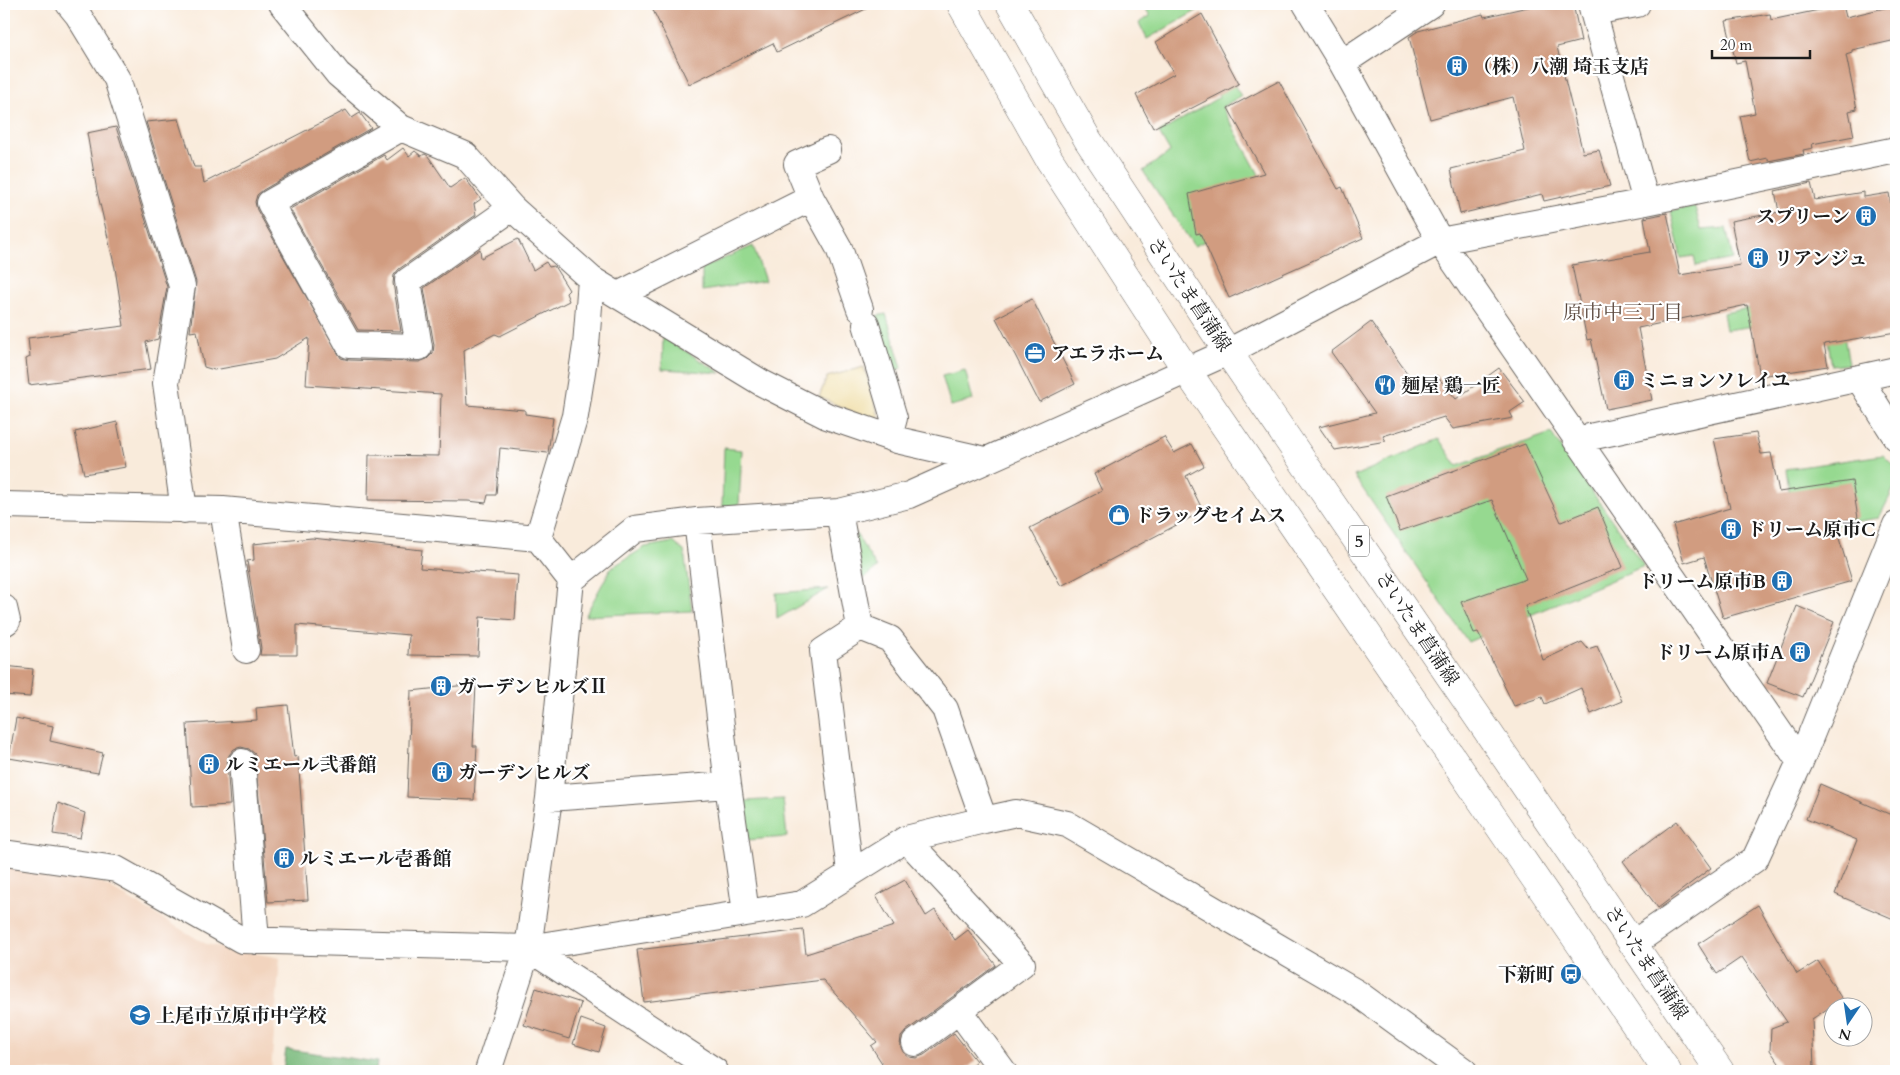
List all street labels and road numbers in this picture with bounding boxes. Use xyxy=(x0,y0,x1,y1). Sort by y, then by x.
street label: さいたま菖蒲線 xyxy=(1141,232,1237,357)
road number: 5 xyxy=(1349,526,1369,556)
street label: さいたま菖蒲線 xyxy=(1369,566,1465,691)
street label: さいたま菖蒲線 xyxy=(1598,900,1694,1025)

